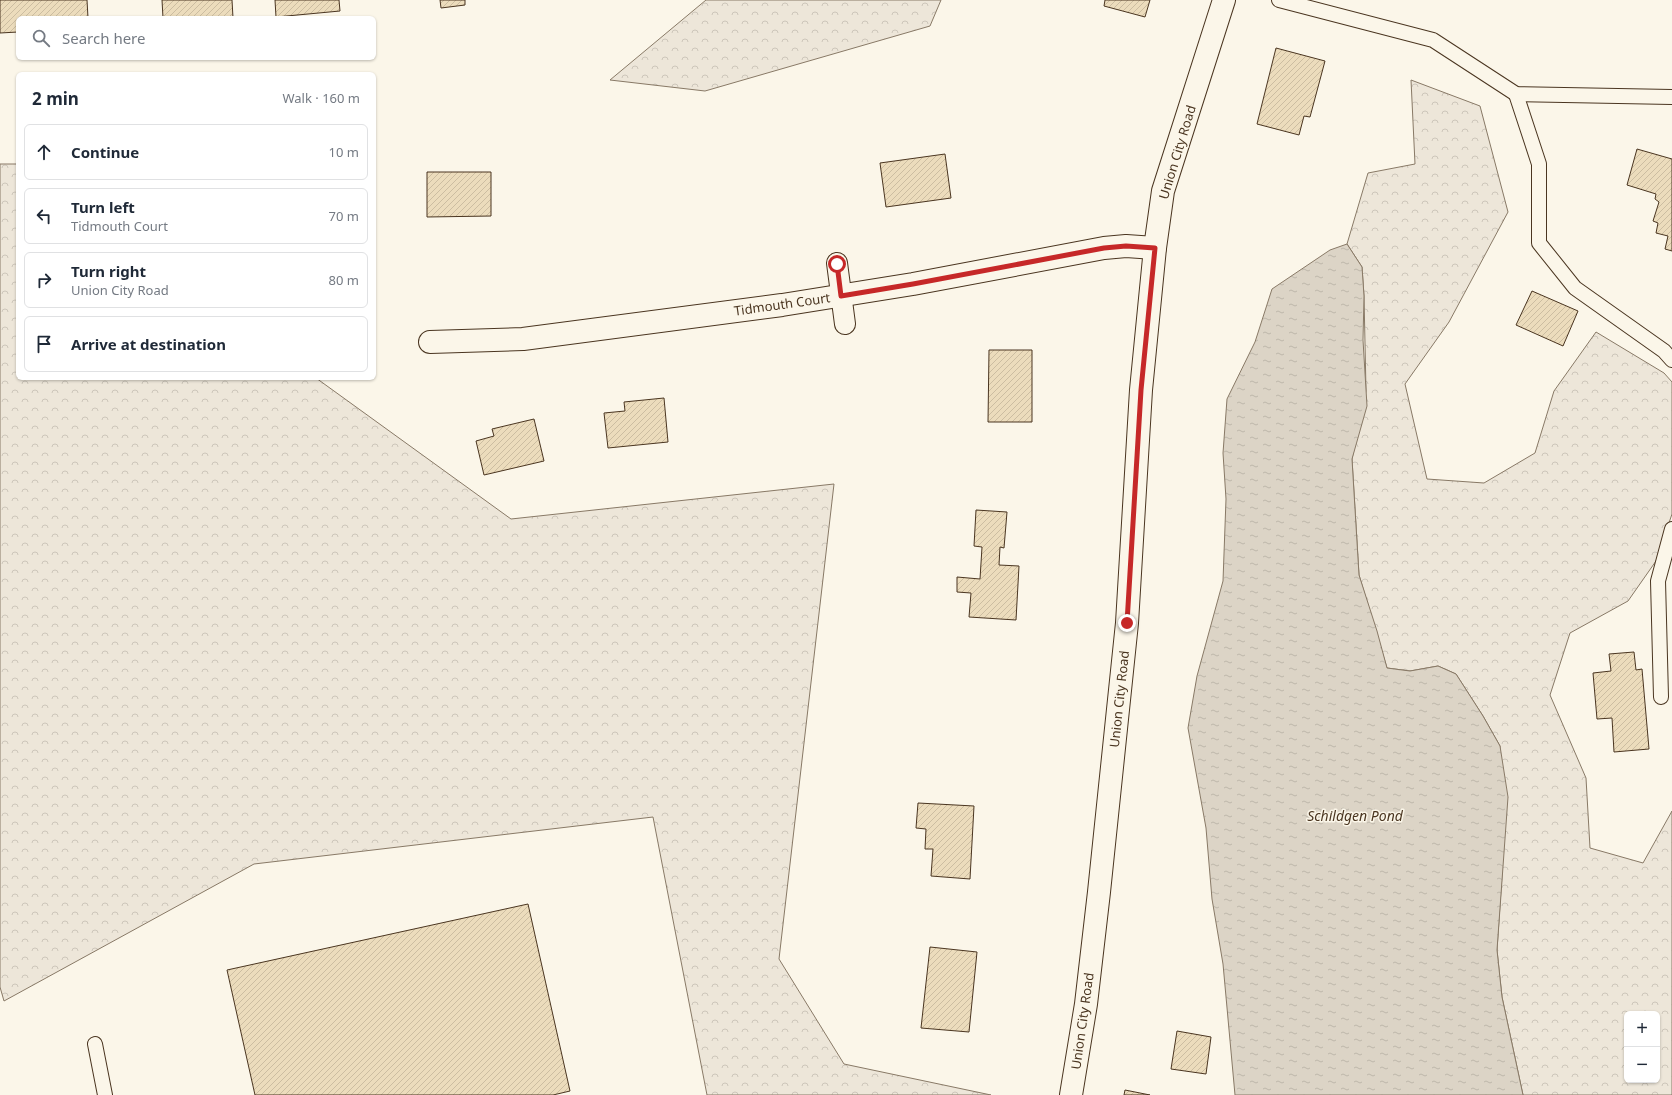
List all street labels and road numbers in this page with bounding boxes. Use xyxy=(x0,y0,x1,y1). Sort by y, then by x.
street label: Union City Road xyxy=(1154,103,1200,201)
street label: Tidmouth Court xyxy=(733,288,832,320)
street label: Union City Road xyxy=(1105,649,1133,749)
street label: Union City Road xyxy=(1066,971,1098,1071)

